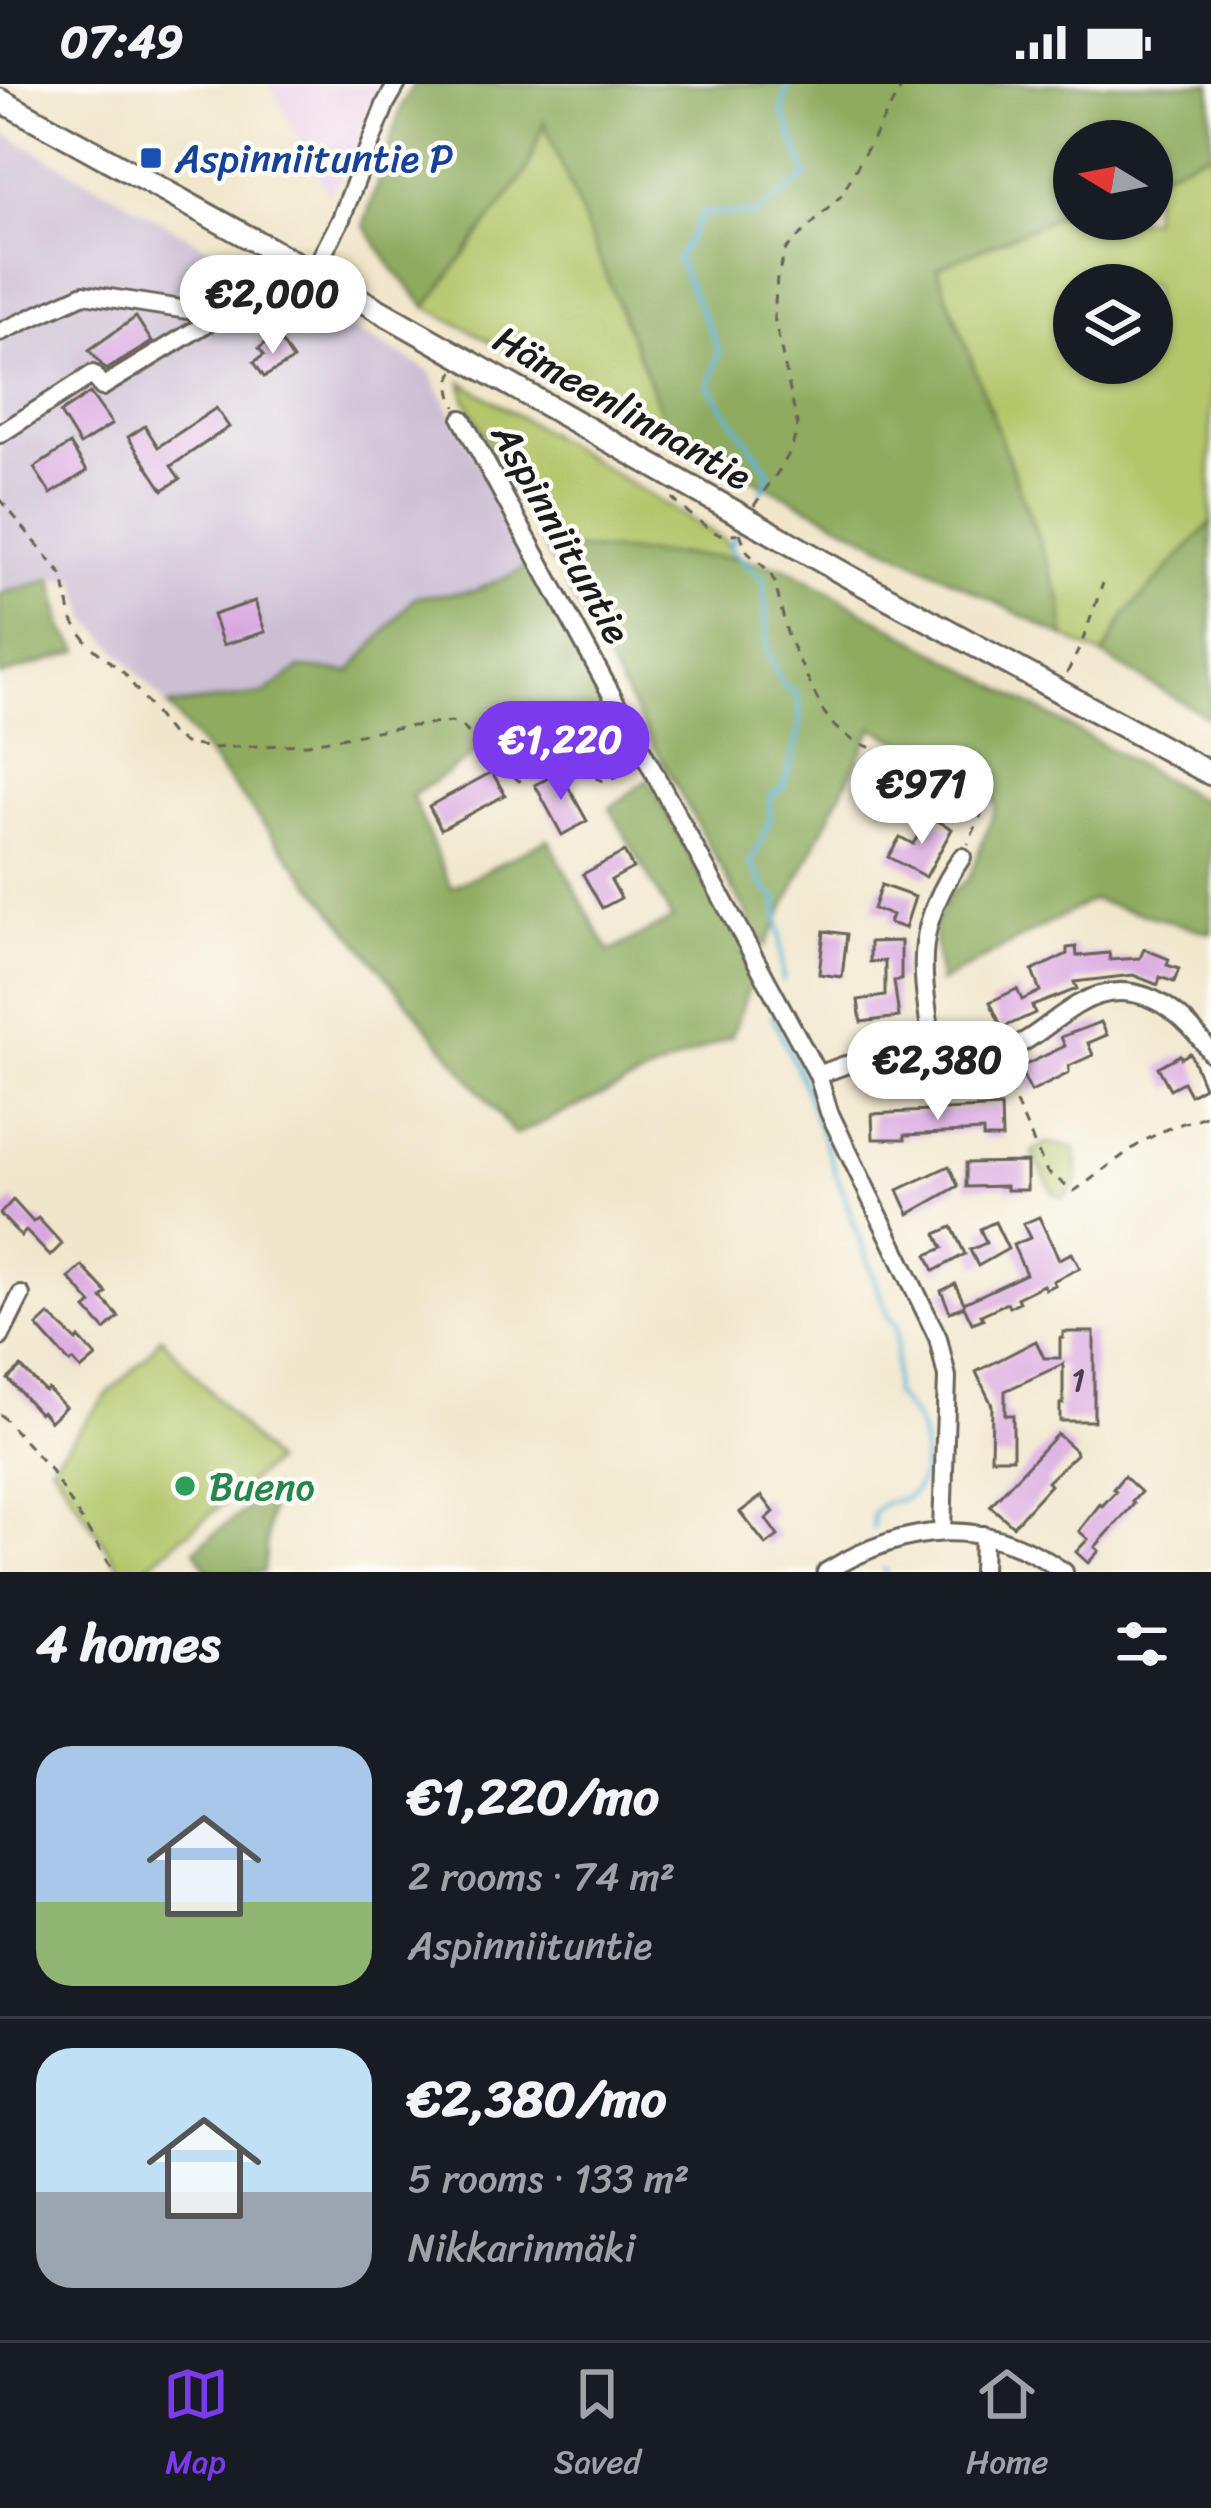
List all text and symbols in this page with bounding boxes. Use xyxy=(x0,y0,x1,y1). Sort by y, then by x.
text: 07:49 xyxy=(60,2,183,82)
north arrow xyxy=(1053,120,1173,240)
map controls xyxy=(1053,120,1173,384)
place label: Aspinniituntie P xyxy=(174,124,453,193)
marker: Aspinniituntie P xyxy=(138,145,164,171)
pin: €2,000 xyxy=(175,255,371,357)
text: €2,000 xyxy=(207,259,339,328)
button: layers xyxy=(1053,264,1173,384)
street label: Hämeenlinnantie xyxy=(480,305,766,510)
street label: Aspinniituntie xyxy=(472,409,651,657)
pin: €1,220 xyxy=(463,701,659,803)
text: €1,220 xyxy=(500,705,622,774)
pin: €971 xyxy=(851,745,993,847)
text: €971 xyxy=(878,749,966,818)
pin: €2,380 xyxy=(840,1021,1036,1123)
text: €2,380 xyxy=(874,1025,1002,1094)
house number: 1 xyxy=(1071,1351,1085,1409)
place label: Bueno xyxy=(209,1452,315,1521)
marker: Bueno xyxy=(172,1473,198,1499)
text: 4 homes xyxy=(36,1599,220,1689)
icon: filters xyxy=(1109,1611,1175,1677)
text: €1,220/mo xyxy=(408,1752,659,1842)
icon: home xyxy=(132,1794,276,1938)
text: 2 rooms · 74 m² xyxy=(408,1842,675,1911)
text: Aspinniituntie xyxy=(408,1911,652,1980)
text: €2,380/mo xyxy=(408,2054,666,2144)
icon: home xyxy=(132,2096,276,2240)
text: 5 rooms · 133 m² xyxy=(408,2144,689,2213)
text: Nikkarinmäki xyxy=(408,2213,636,2282)
tab: Map xyxy=(163,2361,229,2491)
tab: Saved xyxy=(554,2361,641,2491)
tab: Home xyxy=(966,2361,1048,2491)

